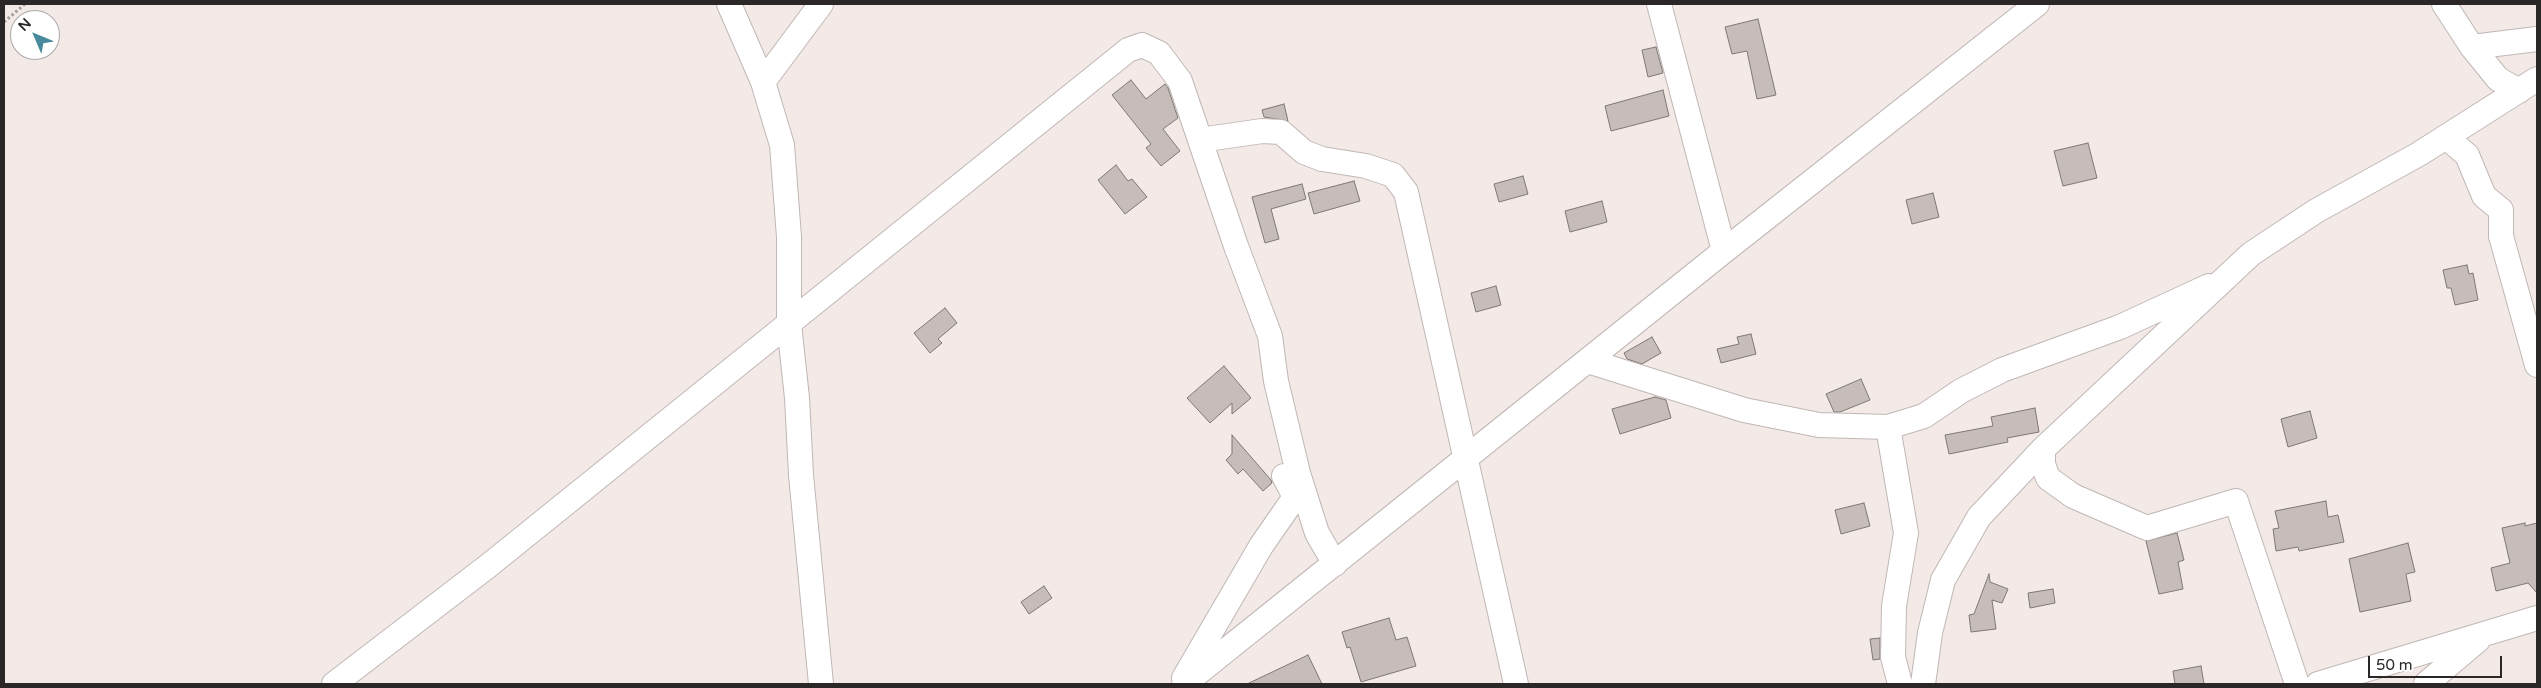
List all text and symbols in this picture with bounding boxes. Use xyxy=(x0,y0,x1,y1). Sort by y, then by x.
north arrow xyxy=(10,10,60,60)
text: N xyxy=(15,15,35,35)
scale bar xyxy=(2371,646,2505,678)
text: 50 m xyxy=(2376,656,2413,674)

